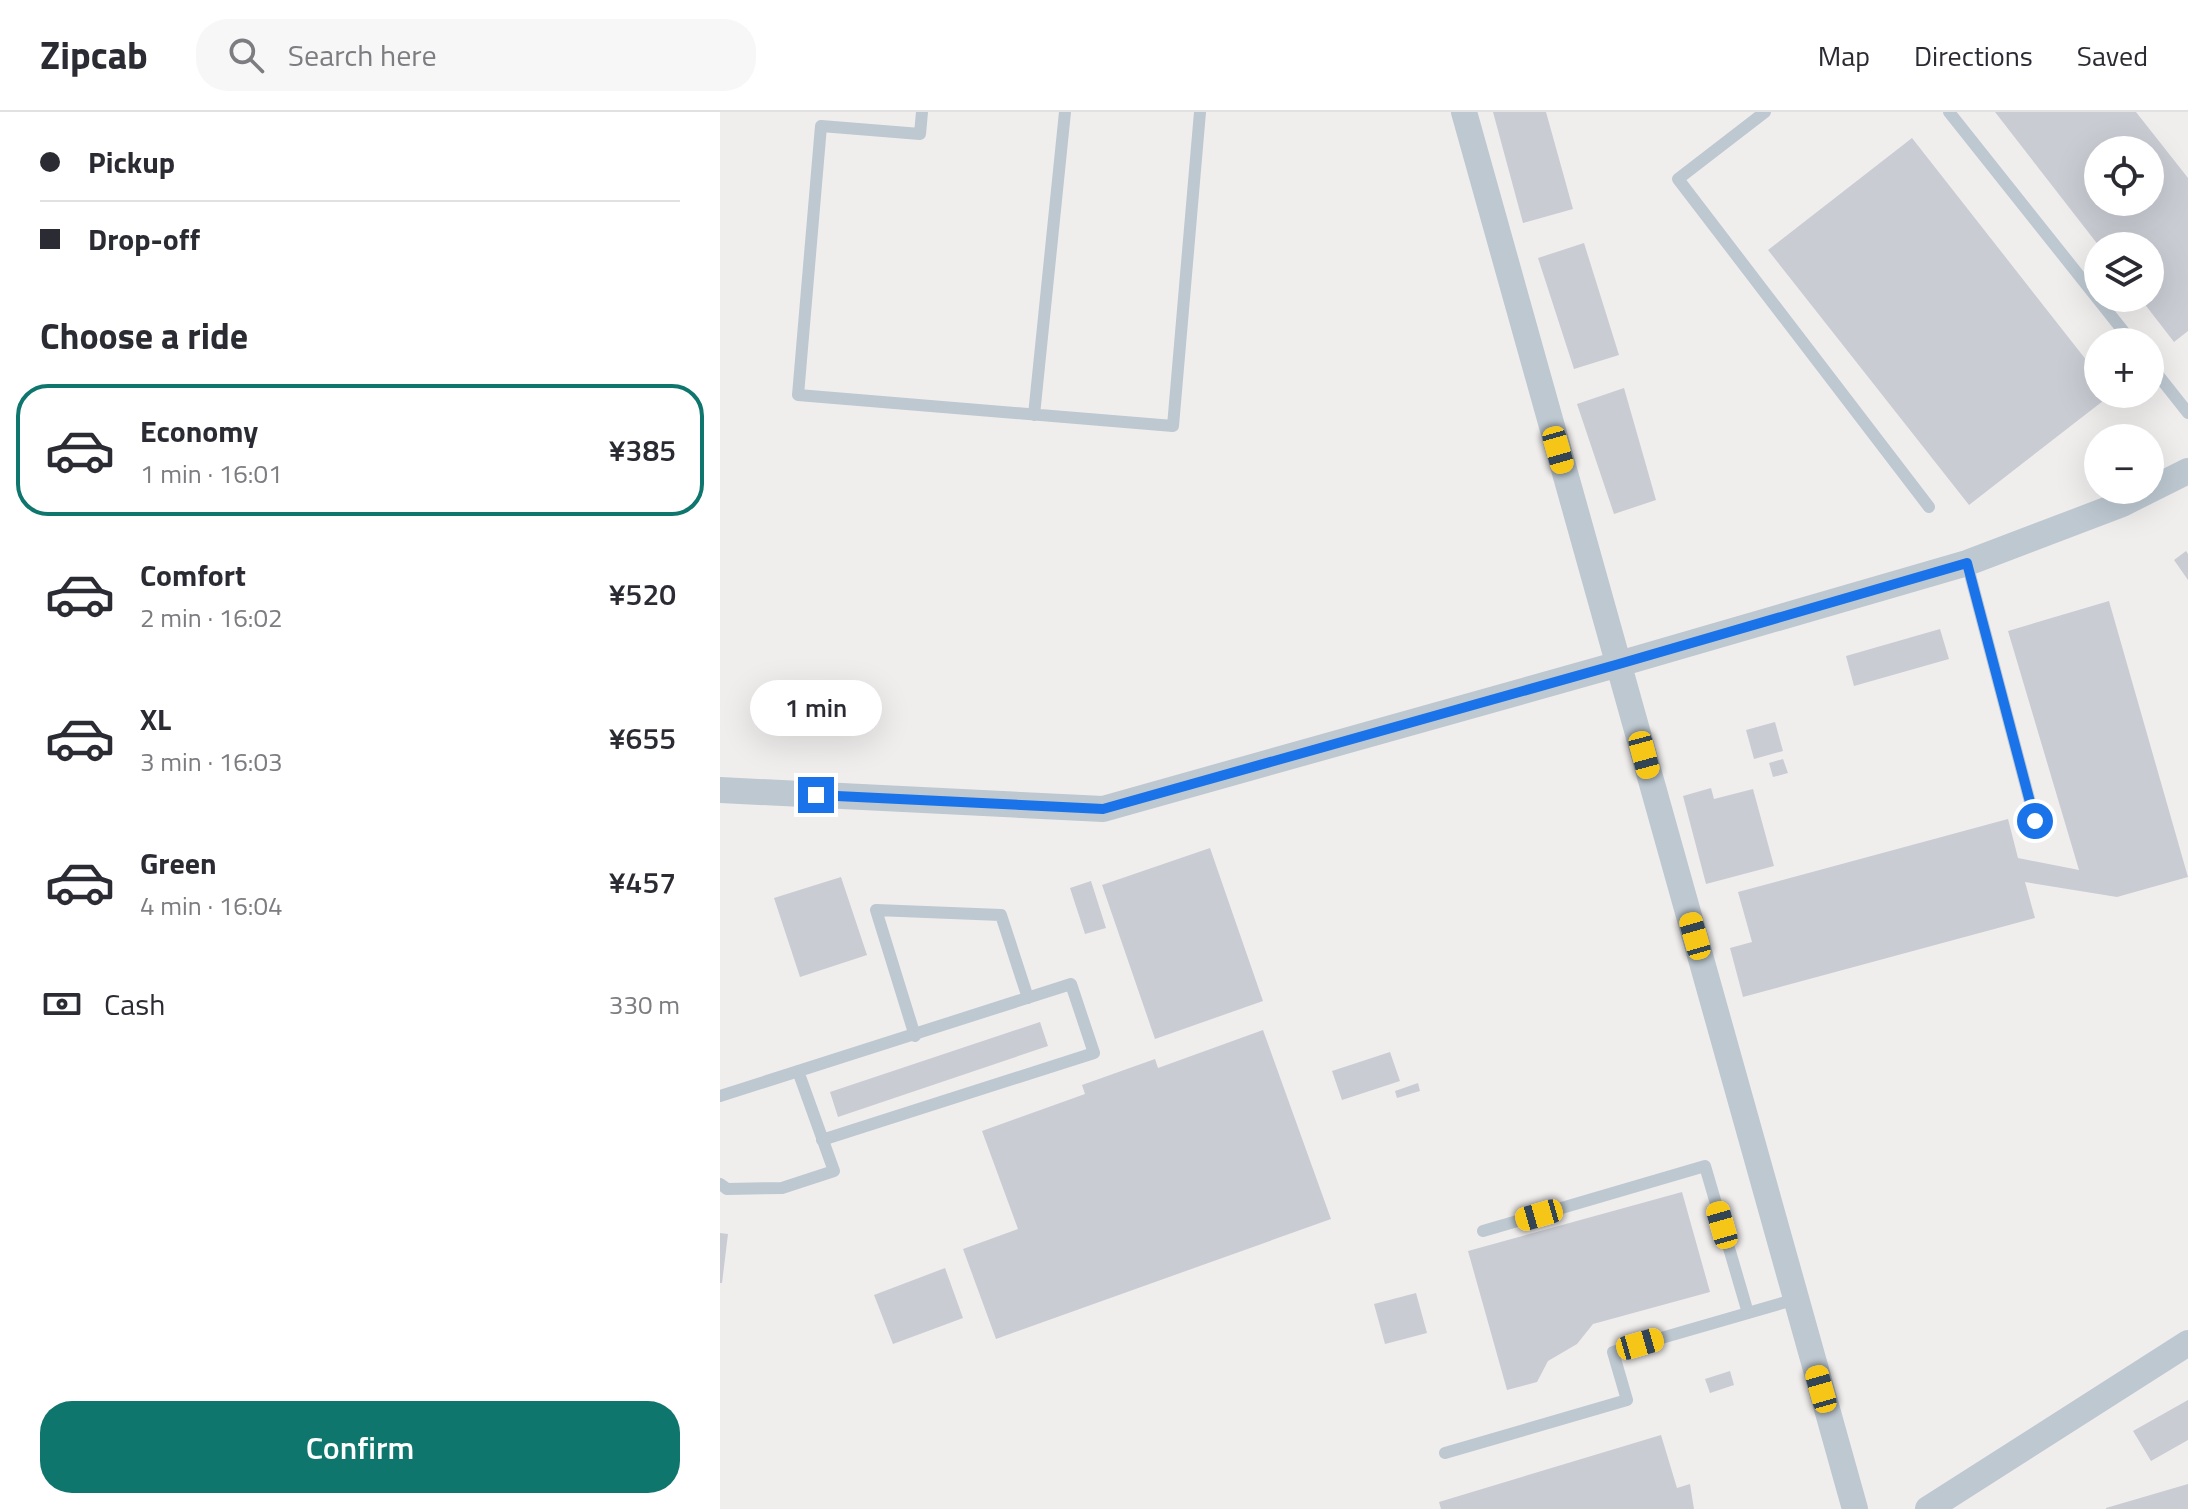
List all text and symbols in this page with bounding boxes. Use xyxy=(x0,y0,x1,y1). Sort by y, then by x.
search box xyxy=(196,19,756,91)
text: Zipcab xyxy=(40,26,148,84)
text: Search here xyxy=(288,32,437,78)
icon: search xyxy=(224,33,268,77)
text: Map xyxy=(1818,34,1870,77)
text: Directions xyxy=(1914,34,2033,77)
text: Saved xyxy=(2077,34,2148,77)
map controls xyxy=(2084,136,2164,504)
button: locate xyxy=(2084,136,2164,216)
text: Pickup xyxy=(88,139,175,185)
text: Drop-off xyxy=(88,216,200,262)
button: layers xyxy=(2084,232,2164,312)
text: Choose a ride xyxy=(40,308,248,363)
button: + xyxy=(2084,328,2164,408)
text: Economy xyxy=(140,408,258,454)
icon: car xyxy=(44,414,116,486)
car xyxy=(1540,424,1576,476)
button: − xyxy=(2084,424,2164,504)
text: ¥385 xyxy=(609,427,676,473)
text: 1 min · 16:01 xyxy=(140,454,283,493)
text: Comfort xyxy=(140,552,246,598)
icon: car xyxy=(44,558,116,630)
text: ¥520 xyxy=(609,571,676,617)
text: 2 min · 16:02 xyxy=(140,598,283,637)
callout: 1 min xyxy=(750,679,882,735)
text: 1 min xyxy=(785,688,847,727)
text: XL xyxy=(140,696,171,742)
icon: car xyxy=(44,702,116,774)
text: ¥655 xyxy=(609,715,676,761)
car xyxy=(1626,729,1662,781)
text: 3 min · 16:03 xyxy=(140,742,283,781)
route end xyxy=(798,777,834,813)
route start xyxy=(2017,803,2053,839)
text: Green xyxy=(140,840,217,886)
icon: car xyxy=(44,846,116,918)
text: ¥457 xyxy=(609,859,676,905)
text: 4 min · 16:04 xyxy=(140,886,283,925)
car xyxy=(1677,910,1713,962)
text: Cash xyxy=(104,981,165,1027)
icon: cash xyxy=(40,982,84,1026)
text: 330 m xyxy=(609,985,680,1024)
car xyxy=(1513,1197,1565,1233)
car xyxy=(1704,1199,1740,1251)
car xyxy=(1614,1326,1666,1362)
car xyxy=(1803,1363,1839,1415)
button: Confirm xyxy=(40,1401,680,1493)

